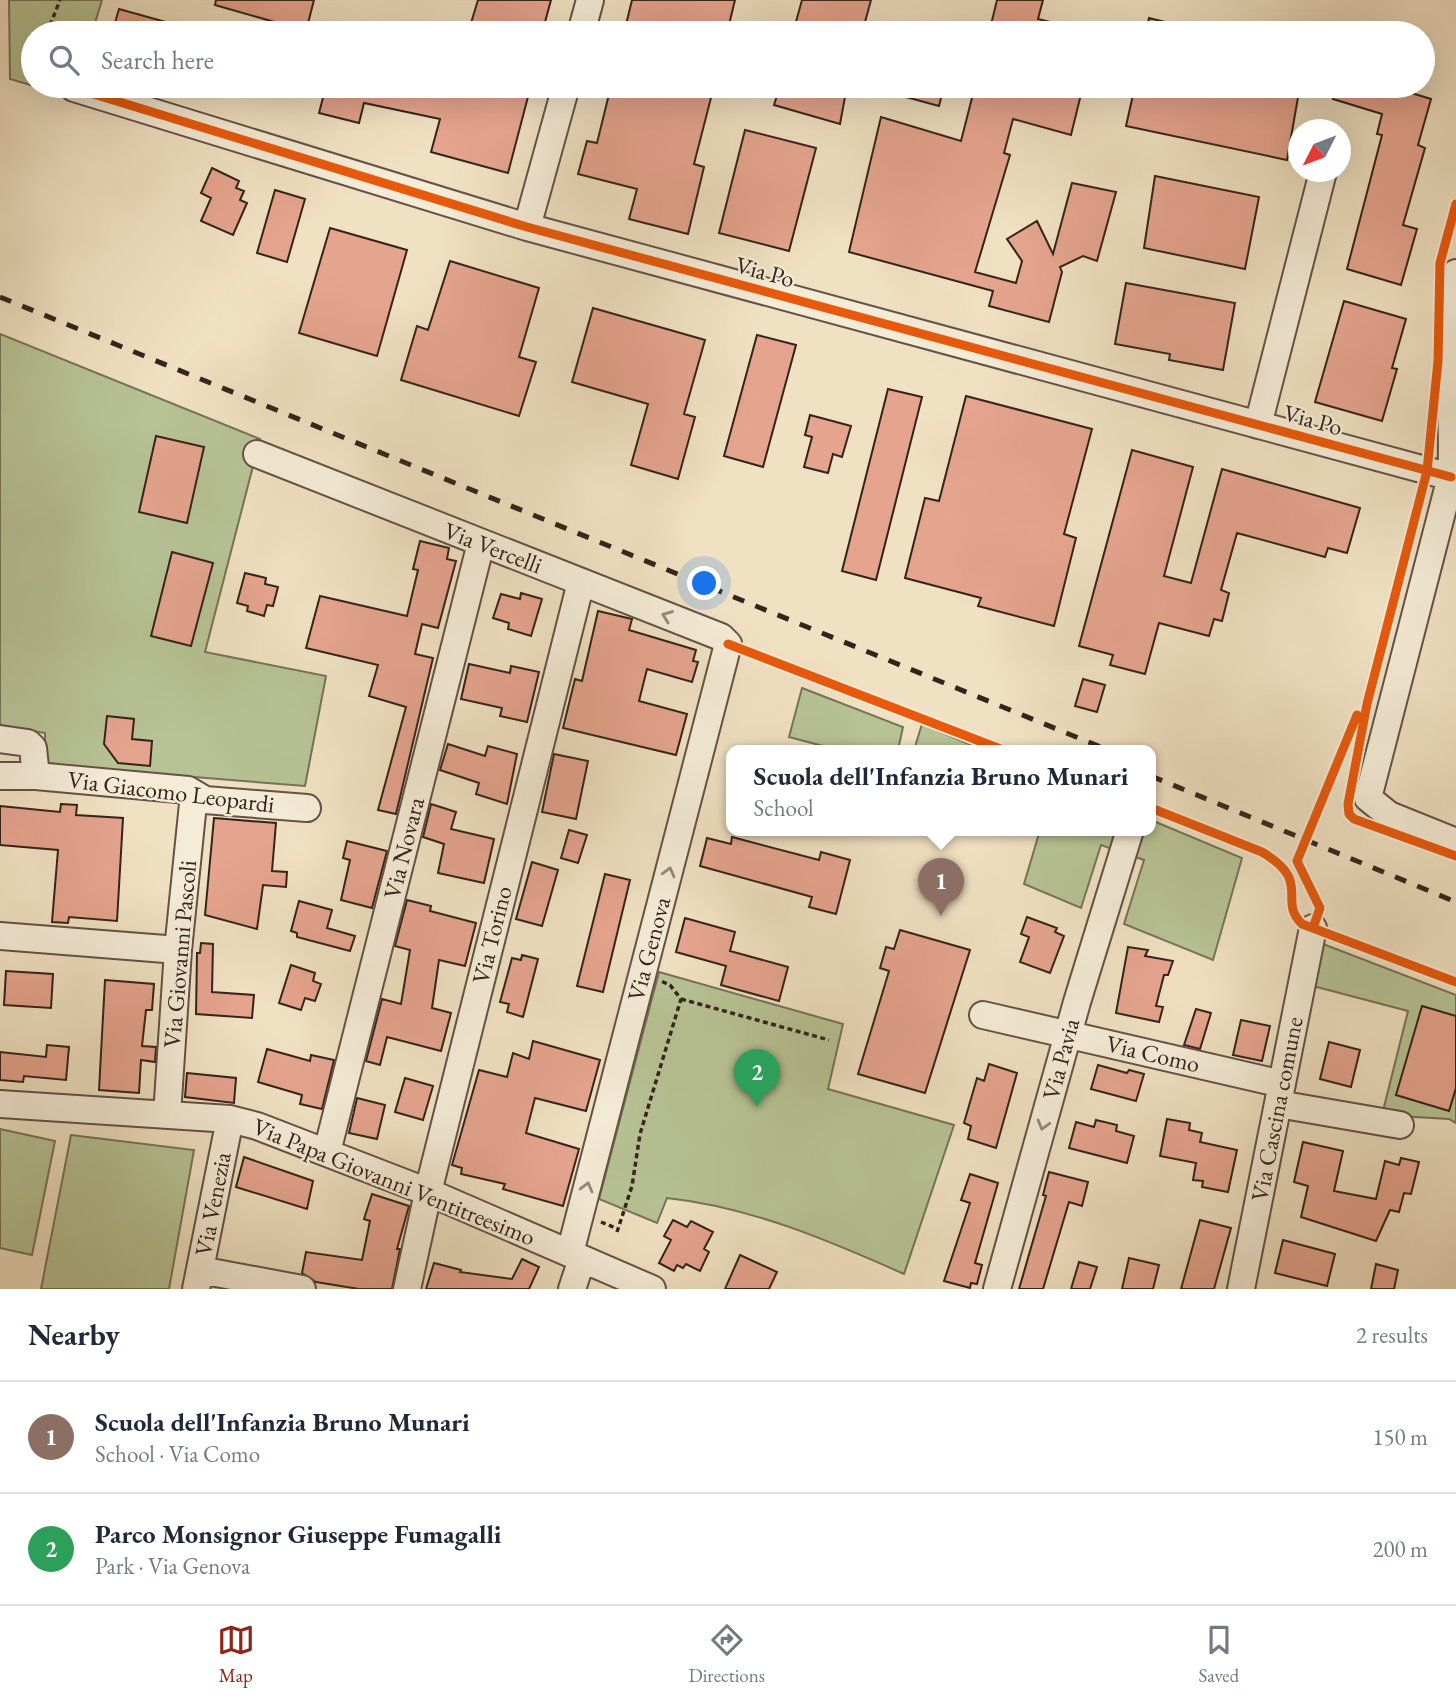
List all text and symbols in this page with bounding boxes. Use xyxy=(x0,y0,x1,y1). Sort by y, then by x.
search box xyxy=(21,21,1435,98)
icon: search xyxy=(45,41,83,79)
text: Search here xyxy=(101,43,214,77)
north arrow xyxy=(1288,119,1351,182)
street label: Via Po xyxy=(732,249,798,294)
street label: Via Po xyxy=(1280,397,1346,442)
street label: Via Vercelli xyxy=(440,515,547,581)
your location xyxy=(687,566,721,600)
one-way arrow xyxy=(661,611,673,625)
popup xyxy=(726,745,1156,836)
text: Scuola dell'Infanzia Bruno Munari xyxy=(754,759,1128,793)
street label: Via Giacomo Leopardi xyxy=(66,763,276,820)
street label: Via Novara xyxy=(376,793,431,902)
text: School xyxy=(754,793,813,823)
pin: 1 xyxy=(918,858,964,916)
street label: Via Giovanni Pascoli xyxy=(156,859,203,1049)
one-way arrow xyxy=(661,866,675,878)
street label: Via Torino xyxy=(464,883,519,987)
street label: Via Genova xyxy=(620,893,677,1004)
street label: Via Pavia xyxy=(1035,1014,1086,1103)
street label: Via Cascina comune xyxy=(1243,1014,1310,1204)
street label: Via Como xyxy=(1103,1028,1203,1079)
pin: 2 xyxy=(734,1049,780,1107)
street label: Via Papa Giovanni Ventitreesimo xyxy=(248,1111,540,1253)
one-way arrow xyxy=(1037,1119,1051,1131)
street label: Via Venezia xyxy=(187,1149,238,1259)
one-way arrow xyxy=(579,1181,593,1193)
text: Nearby xyxy=(28,1315,120,1354)
text: 2 results xyxy=(1356,1320,1428,1350)
text: Scuola dell'Infanzia Bruno Munari xyxy=(95,1405,470,1439)
text: 1 xyxy=(45,1422,57,1452)
text: 150 m xyxy=(1372,1422,1428,1452)
text: School · Via Como xyxy=(95,1439,260,1469)
text: Parco Monsignor Giuseppe Fumagalli xyxy=(95,1517,502,1551)
text: 2 xyxy=(45,1534,57,1564)
text: 200 m xyxy=(1372,1534,1428,1564)
text: Park · Via Genova xyxy=(95,1551,250,1581)
tab: Map xyxy=(217,1621,255,1688)
tab: Directions xyxy=(688,1621,765,1688)
tab: Saved xyxy=(1198,1621,1239,1688)

